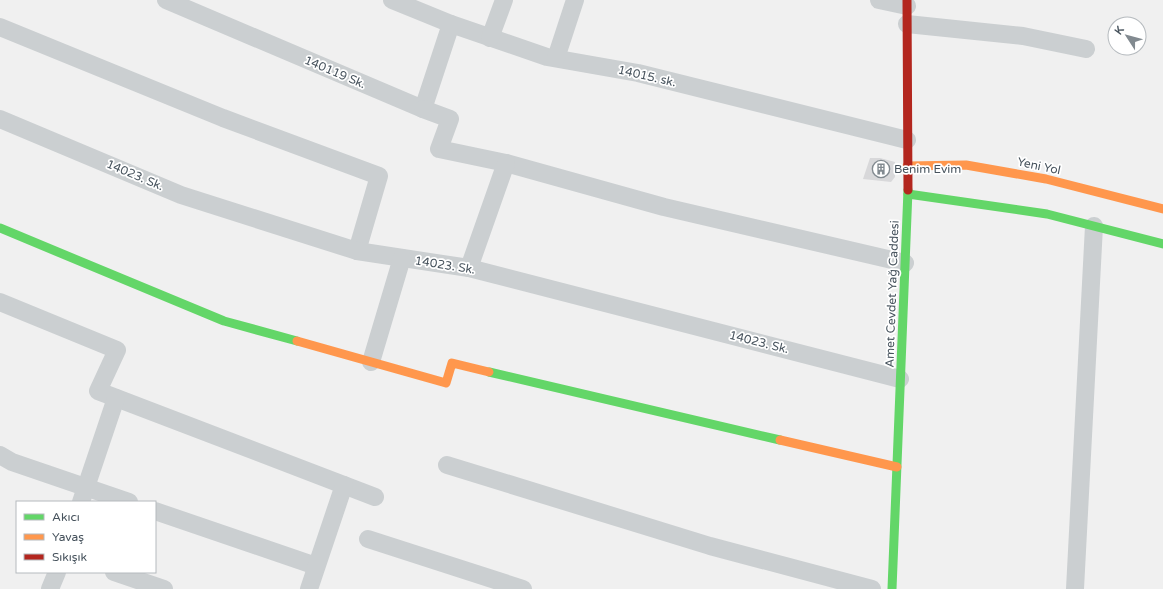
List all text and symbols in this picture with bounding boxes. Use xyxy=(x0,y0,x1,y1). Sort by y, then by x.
north arrow xyxy=(1107,16,1147,56)
text: K xyxy=(1112,23,1127,37)
street label: 140119 Sk. xyxy=(302,53,368,91)
street label: 14015. sk. xyxy=(617,63,677,89)
street label: Yeni Yol xyxy=(1016,155,1062,177)
street label: 14023. Sk. xyxy=(104,157,166,193)
building icon: Benim Evim xyxy=(871,159,891,179)
place label: Benim Evim xyxy=(894,162,961,176)
street label: Amet Cevdet Yağ Caddesi xyxy=(882,220,902,368)
street label: 14023. Sk. xyxy=(414,253,476,277)
street label: 14023. Sk. xyxy=(728,328,790,356)
legend xyxy=(16,501,156,573)
text: Akıcı xyxy=(52,510,80,524)
text: Yavaş xyxy=(52,530,84,544)
text: Sıkışık xyxy=(52,550,88,564)

